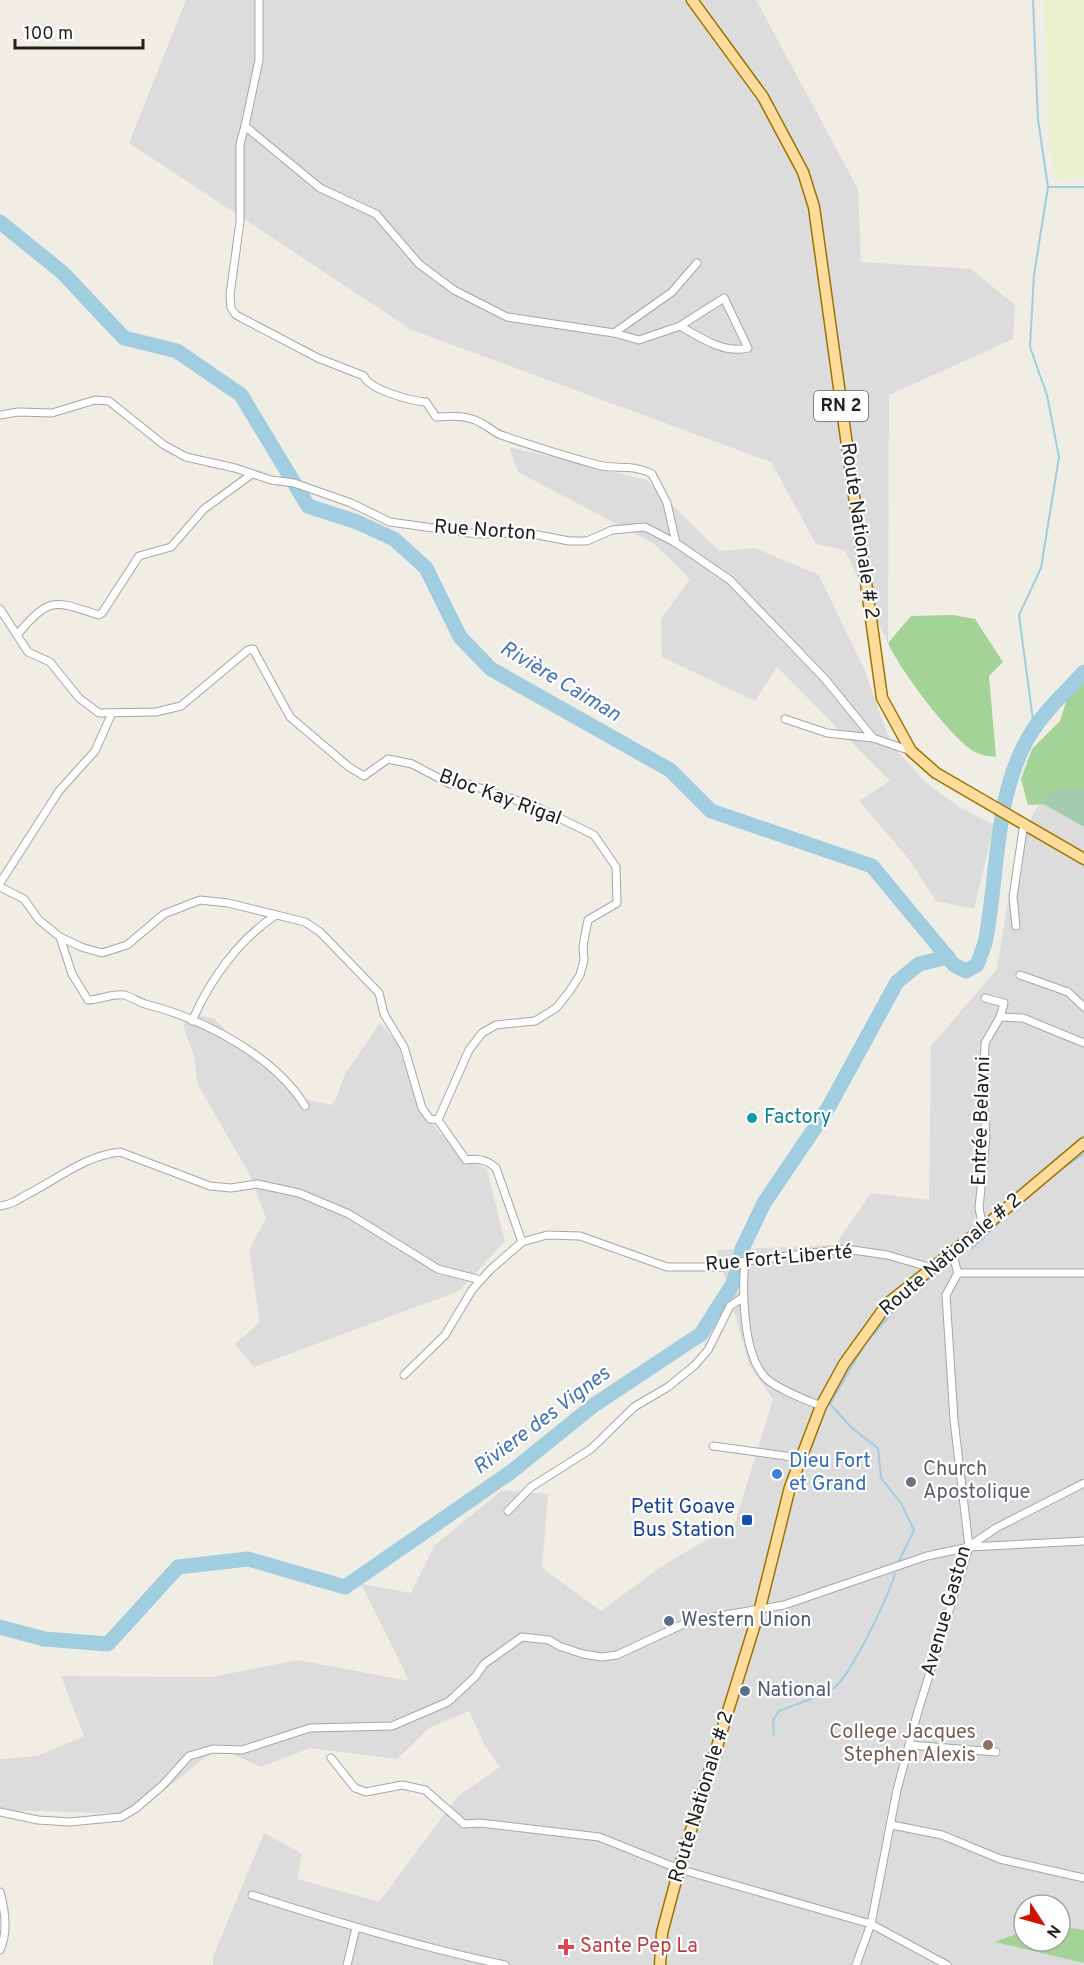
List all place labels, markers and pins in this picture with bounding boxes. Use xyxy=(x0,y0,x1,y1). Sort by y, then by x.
place label: Factory xyxy=(764,1105,831,1131)
marker: Factory xyxy=(745,1111,759,1125)
place label: Dieu Fort et Grand xyxy=(789,1449,871,1498)
place label: Church Apostolique xyxy=(923,1457,1030,1506)
marker: Dieu Fort et Grand xyxy=(770,1467,784,1481)
marker: Church Apostolique xyxy=(904,1475,918,1489)
place label: Petit Goave Bus Station xyxy=(631,1495,735,1544)
marker: Petit Goave Bus Station xyxy=(740,1513,754,1527)
place label: Western Union xyxy=(681,1608,812,1634)
marker: Western Union xyxy=(662,1614,676,1628)
place label: National xyxy=(757,1678,831,1704)
marker: National xyxy=(738,1684,752,1698)
place label: College Jacques Stephen Alexis xyxy=(829,1720,976,1769)
marker: College Jacques Stephen Alexis xyxy=(981,1738,995,1752)
place label: Sante Pep La xyxy=(580,1934,698,1960)
marker: Sante Pep La xyxy=(557,1938,575,1956)

